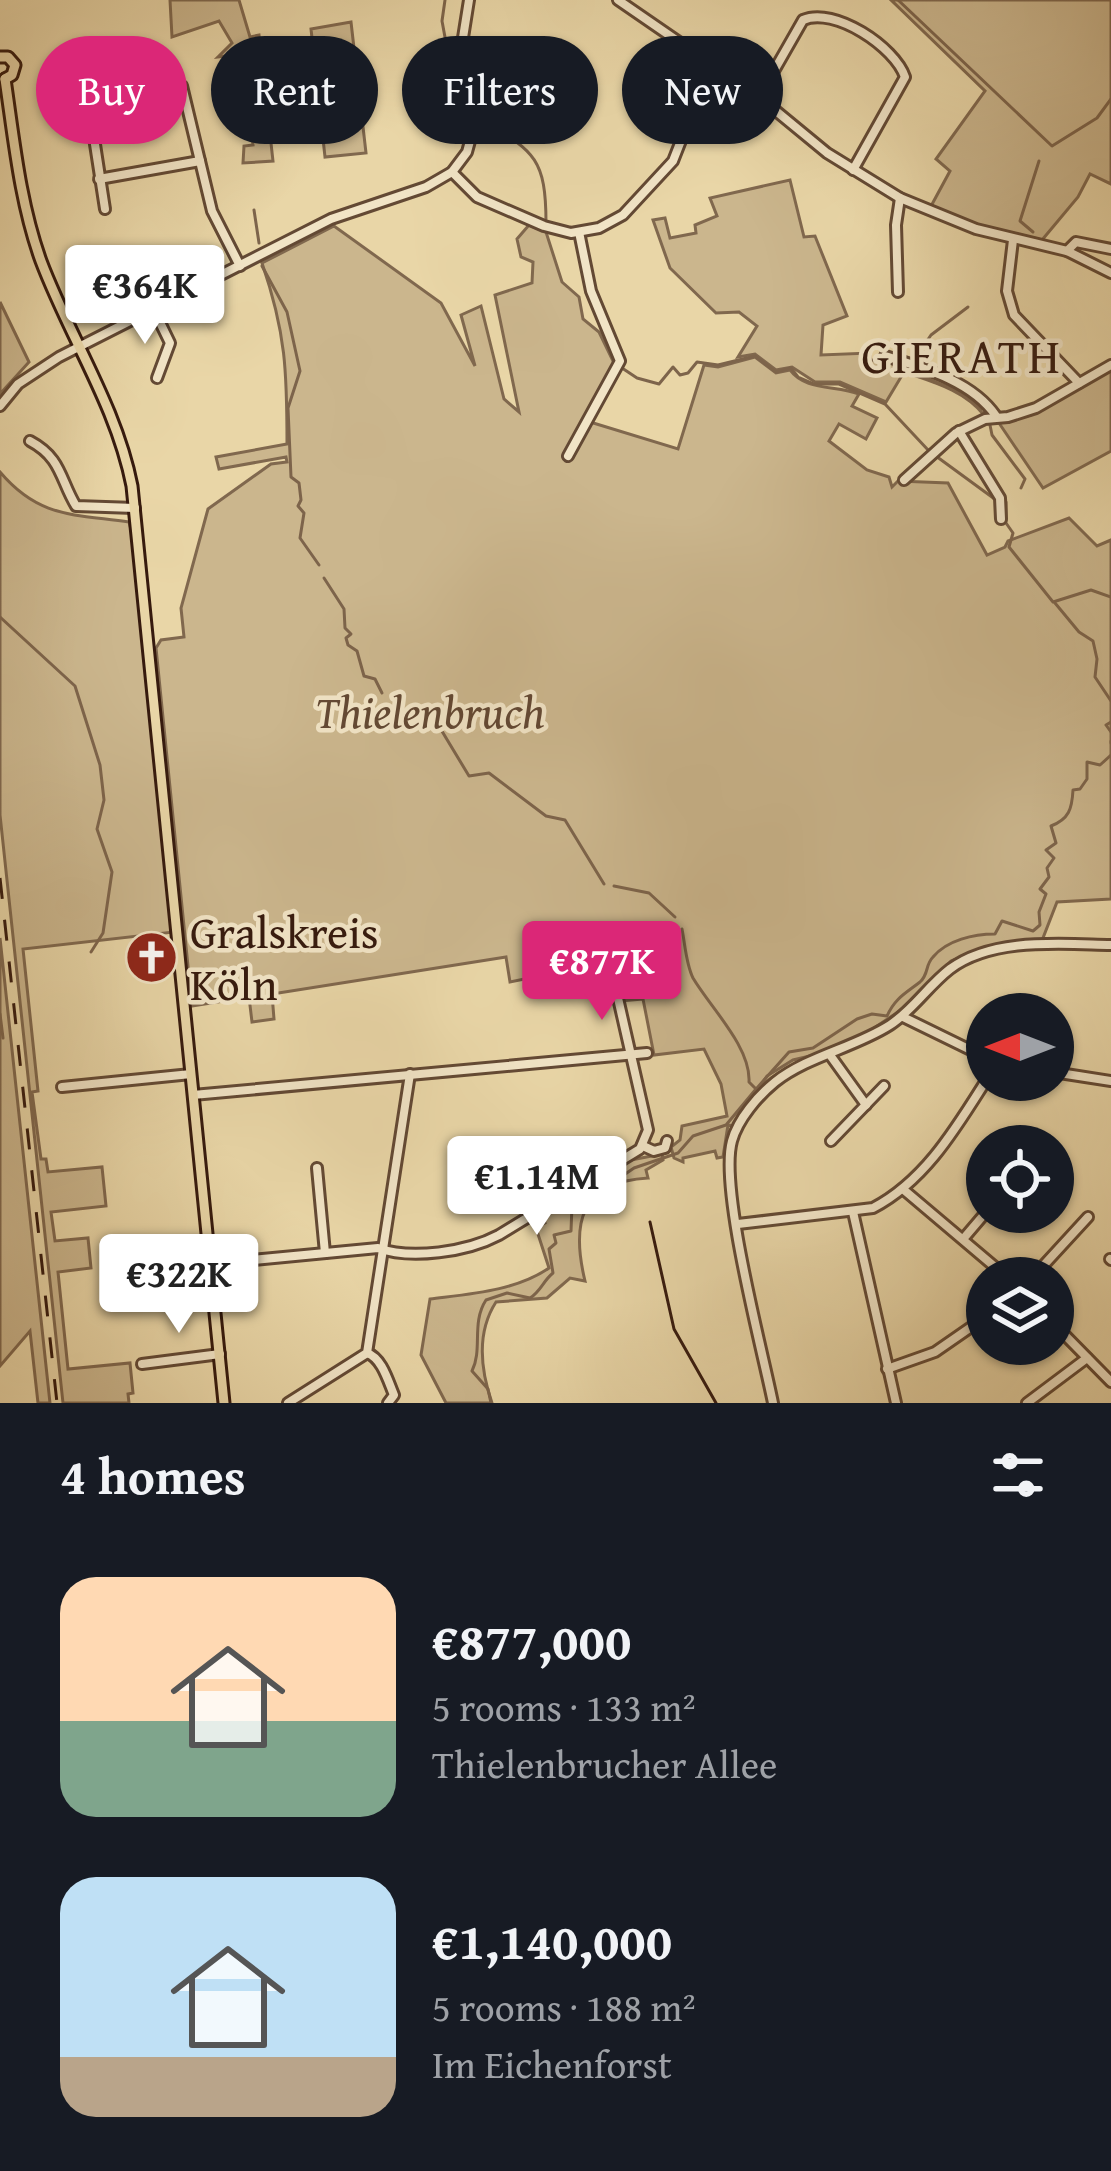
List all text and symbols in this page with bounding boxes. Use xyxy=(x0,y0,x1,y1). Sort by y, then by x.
chip: Buy xyxy=(36,36,187,144)
chip: Rent xyxy=(211,36,378,144)
chip: Filters xyxy=(402,36,598,144)
chip: New xyxy=(622,36,783,144)
pin: €364K xyxy=(61,245,229,347)
text: €364K xyxy=(92,255,198,312)
district label: GIERATH xyxy=(861,320,1063,391)
park label: Thielenbruch xyxy=(315,679,545,744)
place label: Gralskreis Köln xyxy=(190,899,379,1016)
pin: €877K xyxy=(518,921,686,1023)
church icon: Gralskreis Köln xyxy=(123,929,179,985)
text: €877K xyxy=(549,931,655,988)
north arrow xyxy=(966,993,1074,1101)
map controls xyxy=(966,993,1074,1365)
button: locate xyxy=(966,1125,1074,1233)
pin: €1.14M xyxy=(439,1136,635,1238)
text: €1.14M xyxy=(474,1146,600,1203)
pin: €322K xyxy=(95,1234,263,1336)
text: €322K xyxy=(126,1244,232,1301)
button: layers xyxy=(966,1257,1074,1365)
text: 4 homes xyxy=(60,1438,246,1513)
icon: filters xyxy=(985,1442,1051,1508)
text: €877,000 xyxy=(432,1603,631,1678)
icon: home xyxy=(156,1625,300,1769)
text: 5 rooms · 133 m² xyxy=(432,1678,696,1735)
text: Thielenbrucher Allee xyxy=(432,1735,777,1792)
text: €1,140,000 xyxy=(432,1903,672,1978)
icon: home xyxy=(156,1925,300,2069)
text: 5 rooms · 188 m² xyxy=(432,1978,696,2035)
text: Im Eichenforst xyxy=(432,2035,672,2092)

